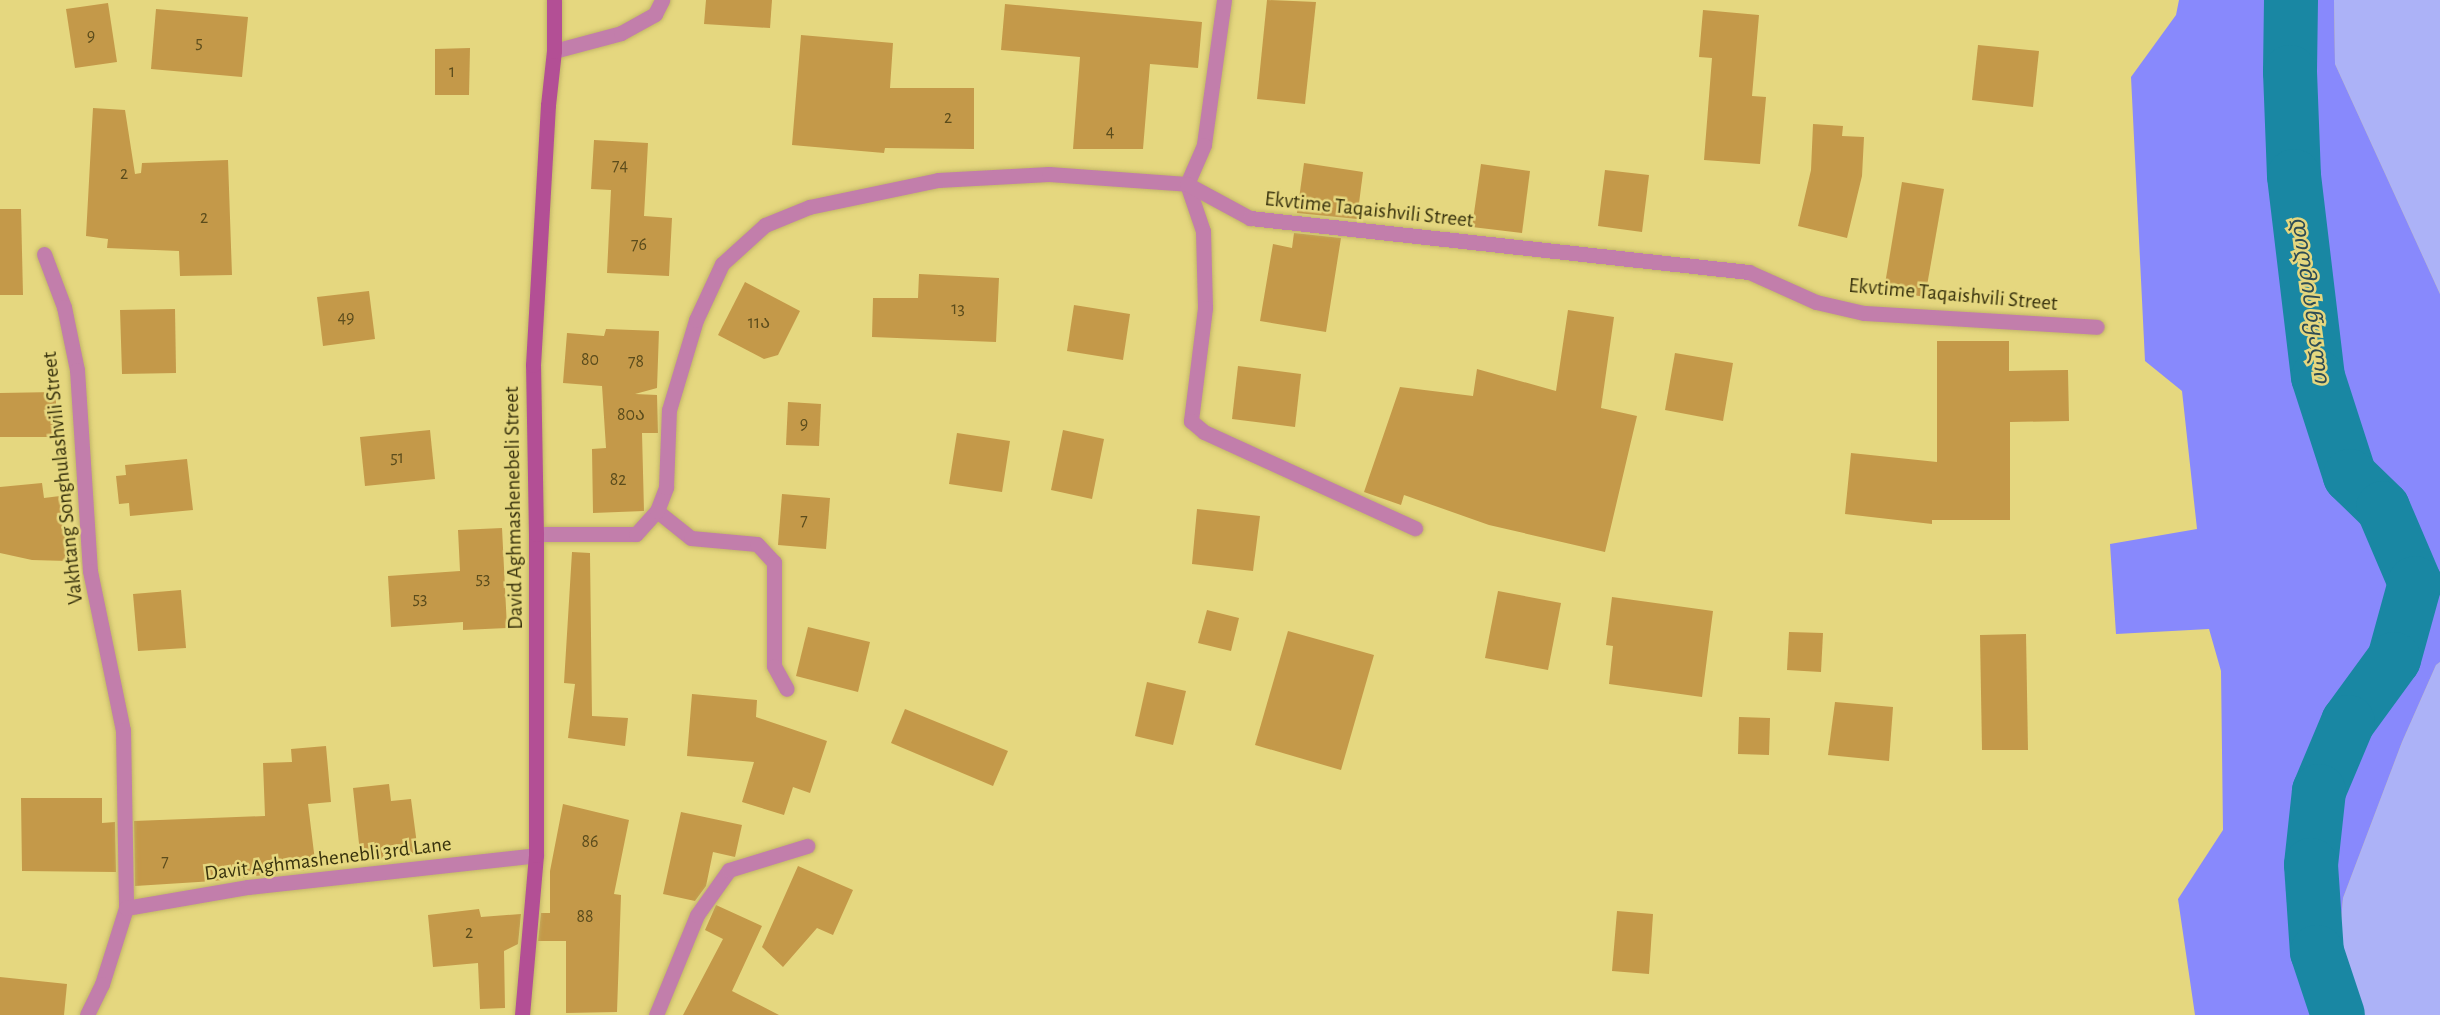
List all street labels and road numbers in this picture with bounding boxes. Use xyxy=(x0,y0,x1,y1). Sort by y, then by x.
street label: Ekvtime Taqaishvili Street xyxy=(1263,187,1475,233)
street label: Ekvtime Taqaishvili Street xyxy=(1847,273,2059,317)
street label: Vakhtang Songhulashvili Street xyxy=(37,350,89,606)
street label: David Aghmashenebeli Street xyxy=(499,386,529,630)
street label: Davit Aghmashenebli 3rd Lane xyxy=(203,831,453,887)

